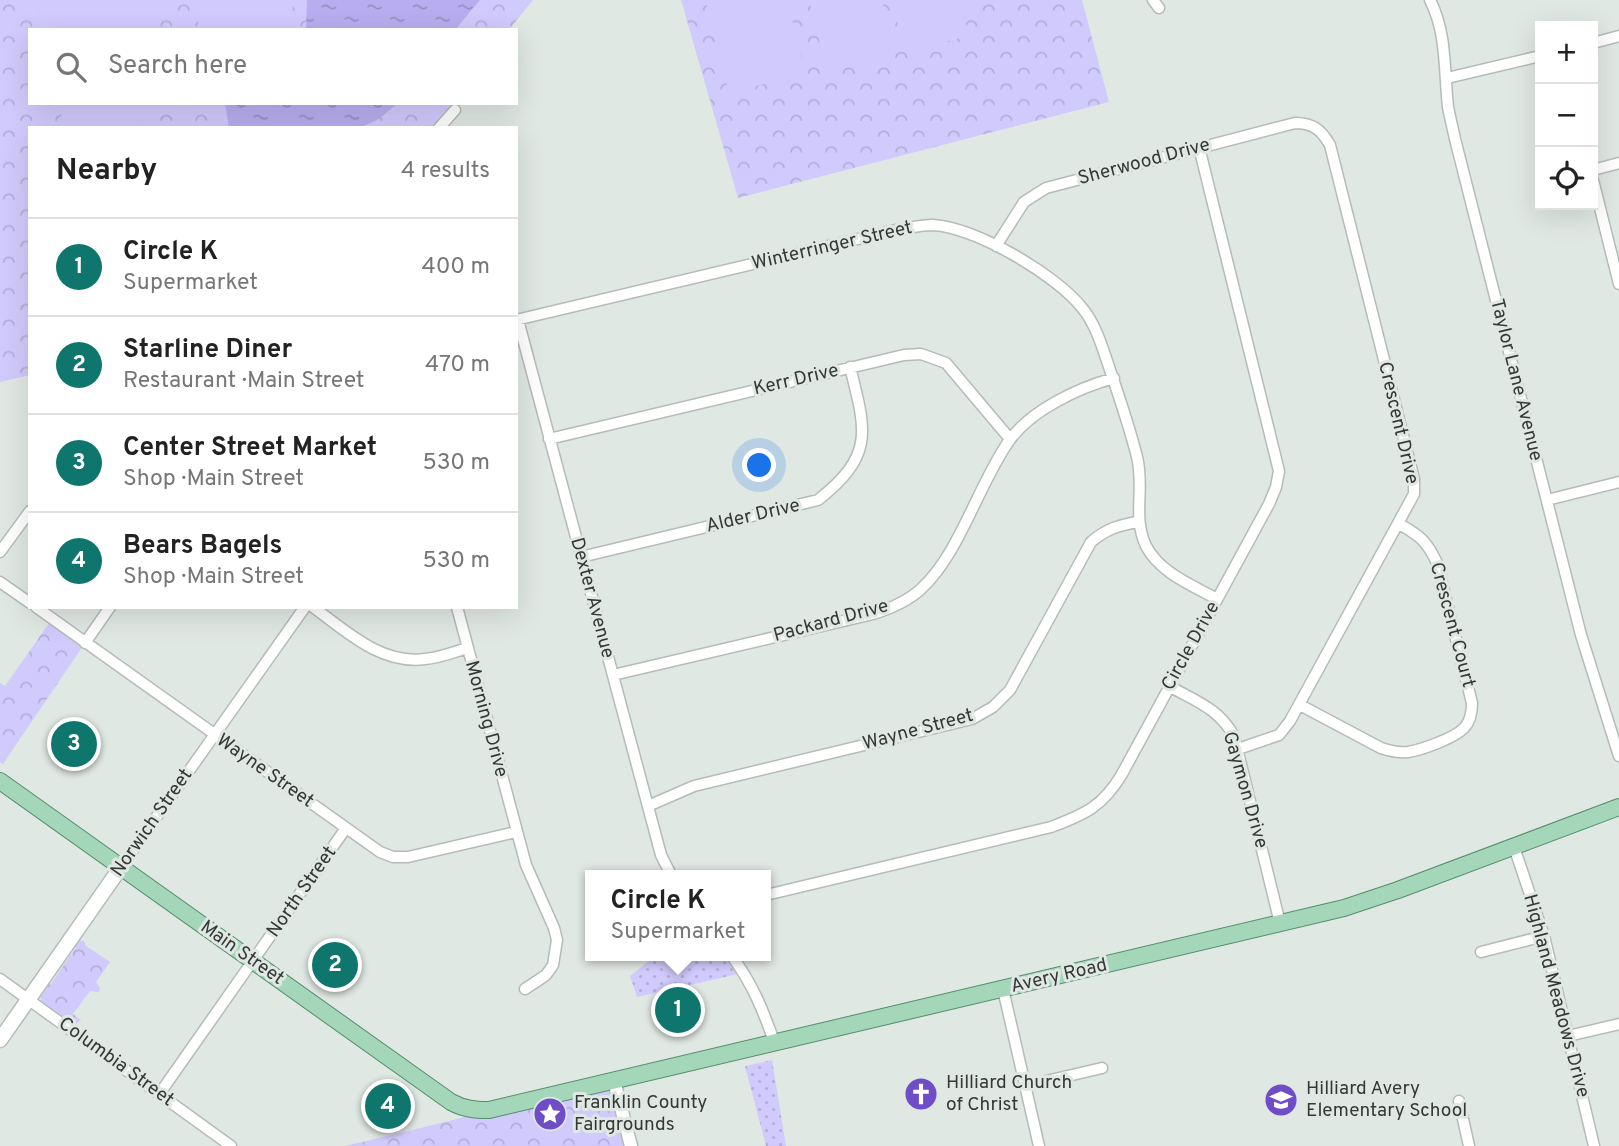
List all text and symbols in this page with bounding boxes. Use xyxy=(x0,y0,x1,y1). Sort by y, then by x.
map controls xyxy=(1535,21,1598,210)
button: + xyxy=(1535,21,1598,84)
search box xyxy=(28,28,518,105)
icon: search xyxy=(52,48,90,86)
text: Search here xyxy=(108,50,247,83)
button: − xyxy=(1535,84,1598,147)
street label: Sherwood Drive xyxy=(1075,133,1213,191)
button: locate xyxy=(1535,147,1598,210)
text: Nearby xyxy=(56,153,157,190)
text: 4 results xyxy=(401,157,490,186)
street label: Winterringer Street xyxy=(749,216,915,276)
text: Circle K xyxy=(123,236,218,269)
text: 1 xyxy=(74,253,84,282)
text: 400 m xyxy=(421,253,490,282)
text: Supermarket xyxy=(123,269,258,298)
street label: Taylor Lane Avenue xyxy=(1484,296,1548,464)
text: Starline Diner xyxy=(123,334,292,367)
text: 2 xyxy=(72,351,86,380)
text: 470 m xyxy=(425,351,490,380)
street label: Kerr Drive xyxy=(751,359,841,401)
street label: Crescent Drive xyxy=(1372,359,1424,487)
text: Restaurant · Main Street xyxy=(123,367,365,396)
text: Center Street Market xyxy=(123,432,377,465)
your location xyxy=(742,448,776,482)
text: 3 xyxy=(72,449,86,478)
text: 530 m xyxy=(422,449,490,478)
text: Shop · Main Street xyxy=(123,465,304,494)
street label: Alder Drive xyxy=(704,494,802,538)
text: Bears Bagels xyxy=(123,530,282,563)
street label: Dexter Avenue xyxy=(564,535,620,661)
text: 4 xyxy=(72,547,86,576)
text: 530 m xyxy=(422,547,490,576)
street label: Crescent Court xyxy=(1424,560,1480,690)
text: Shop · Main Street xyxy=(123,563,304,592)
street label: Packard Drive xyxy=(771,594,891,648)
street label: Circle Drive xyxy=(1157,597,1225,695)
street label: Morning Drive xyxy=(459,658,513,780)
street label: Wayne Street xyxy=(860,704,976,756)
pin: 3 xyxy=(51,718,97,770)
street label: Wayne Street xyxy=(212,729,318,813)
street label: Gaymon Drive xyxy=(1217,729,1273,851)
street label: Norwich Street xyxy=(106,764,198,882)
street label: North Street xyxy=(262,842,342,942)
popup xyxy=(585,870,771,961)
text: Circle K xyxy=(611,885,706,918)
street label: Highland Meadows Drive xyxy=(1517,892,1595,1100)
street label: Main Street xyxy=(195,915,289,991)
text: Supermarket xyxy=(611,918,745,947)
pin: 2 xyxy=(312,939,358,991)
street label: Avery Road xyxy=(1009,953,1109,999)
pin: 1 xyxy=(655,984,701,1036)
street label: Columbia Street xyxy=(53,1012,179,1112)
place label: Hilliard Church of Christ xyxy=(946,1071,1072,1117)
church icon: Hilliard Church of Christ xyxy=(902,1075,940,1113)
place label: Hilliard Avery Elementary School xyxy=(1306,1077,1467,1123)
pin: 4 xyxy=(365,1080,411,1132)
school or university icon: Hilliard Avery Elementary School xyxy=(1262,1081,1300,1119)
place label: Franklin County Fairgrounds xyxy=(574,1091,707,1137)
place icon: Franklin County Fairgrounds xyxy=(531,1095,569,1133)

